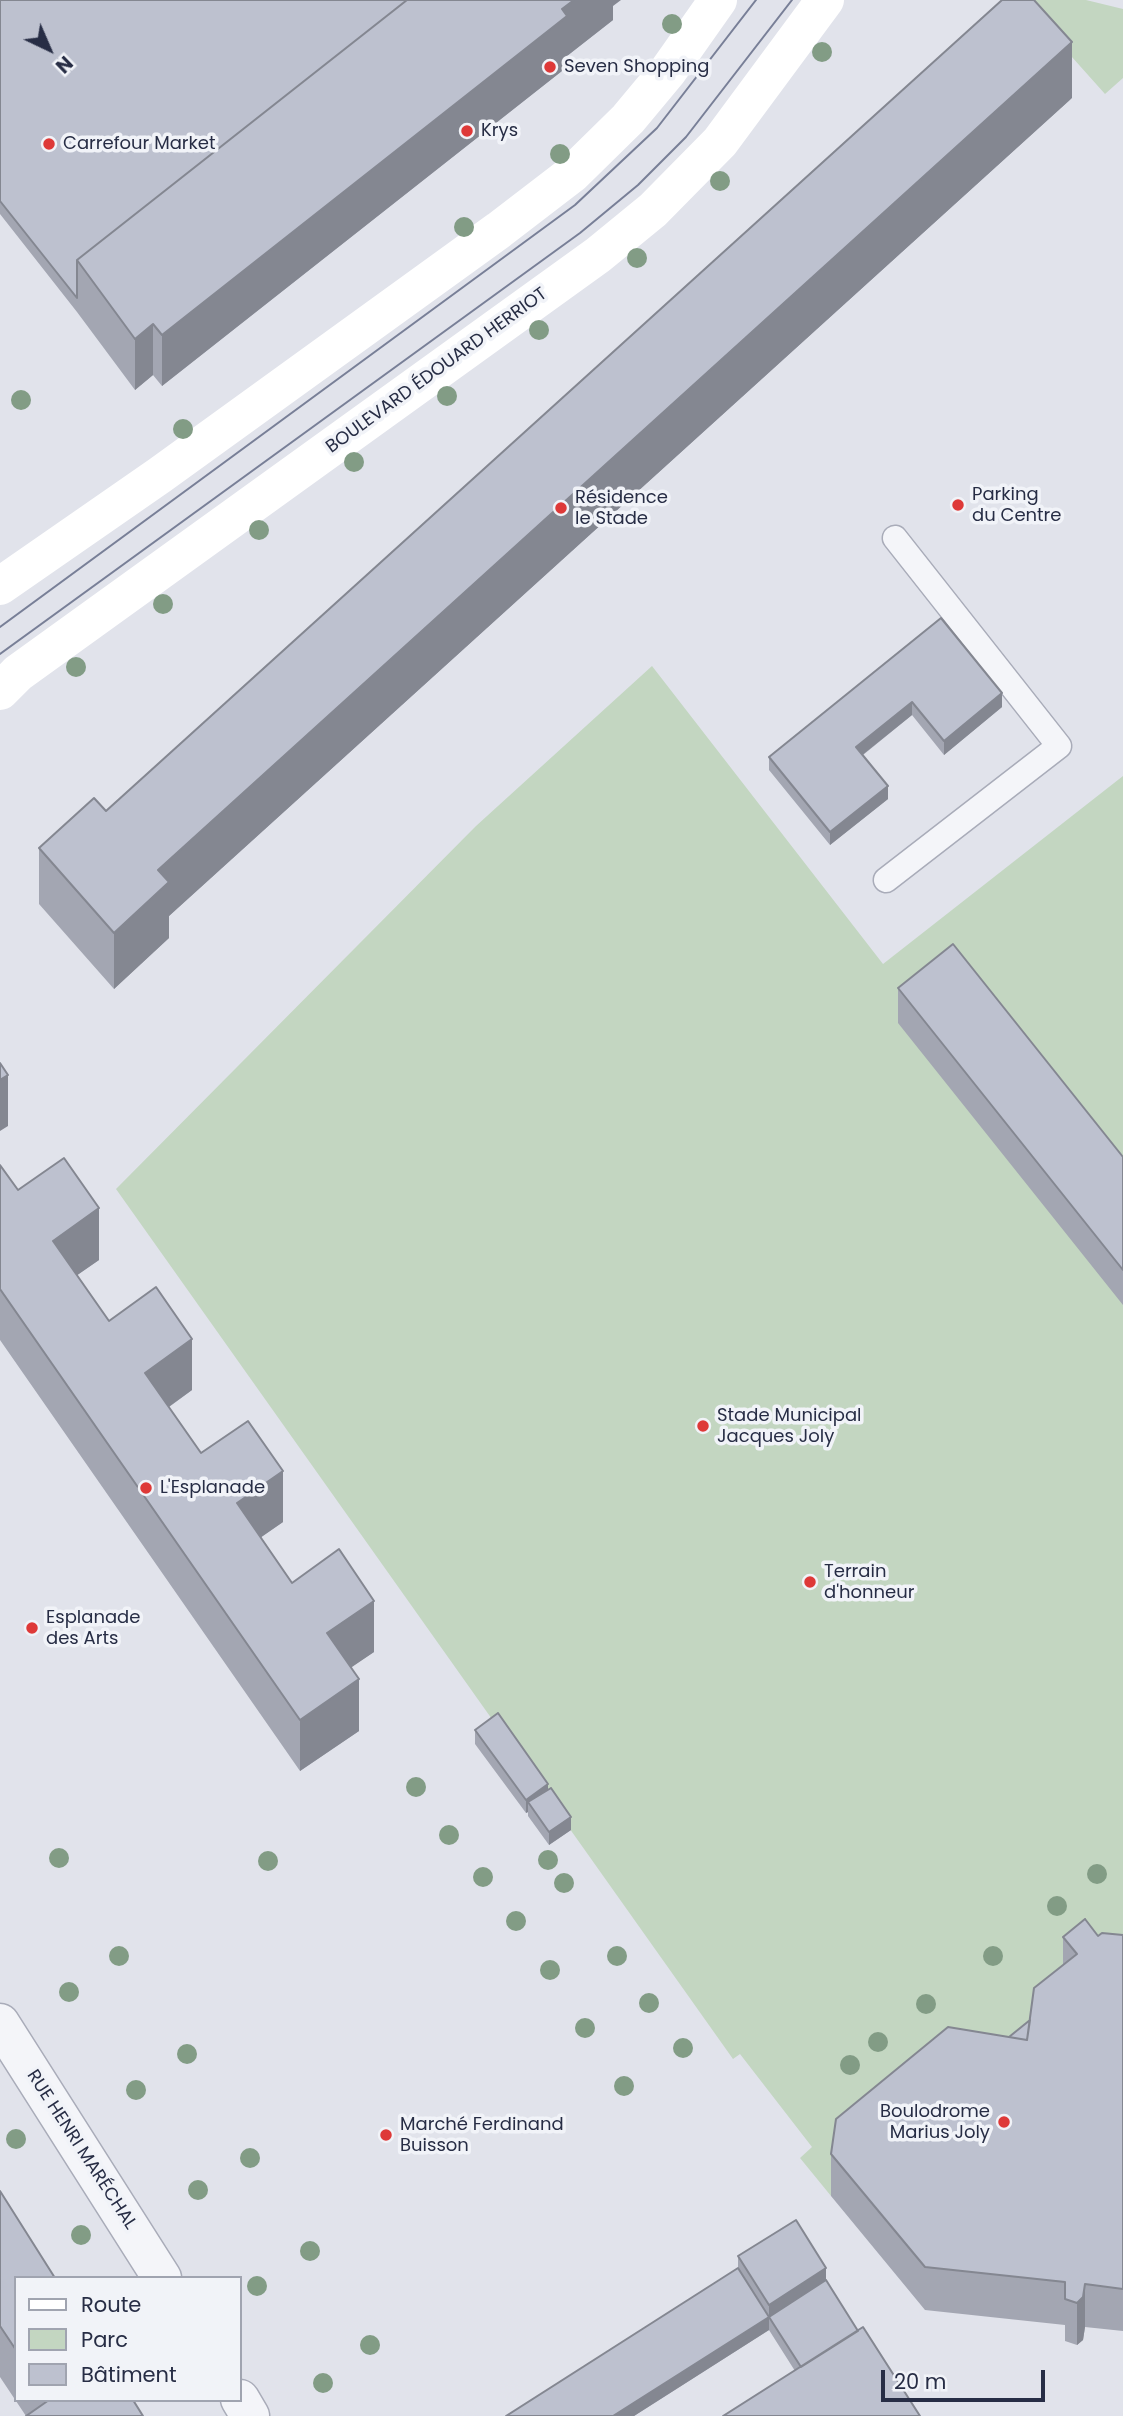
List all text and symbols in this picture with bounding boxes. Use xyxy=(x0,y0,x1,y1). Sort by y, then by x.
north arrow xyxy=(14,14,84,84)
text: N xyxy=(49,50,78,79)
place label: Seven Shopping xyxy=(564,56,709,78)
marker: Seven Shopping xyxy=(542,59,558,75)
place label: Krys xyxy=(481,120,518,142)
marker: Krys xyxy=(459,123,475,139)
place label: Carrefour Market xyxy=(63,133,215,155)
marker: Carrefour Market xyxy=(41,136,57,152)
street label: BOULEVARD ÉDOUARD HERRIOT xyxy=(322,284,552,458)
place label: Parking du Centre xyxy=(972,484,1061,526)
place label: Résidence le Stade xyxy=(575,487,668,530)
marker: Parking du Centre xyxy=(950,497,966,513)
marker: Résidence le Stade xyxy=(553,500,569,516)
place label: Stade Municipal Jacques Joly xyxy=(717,1405,862,1448)
marker: Stade Municipal Jacques Joly xyxy=(695,1418,711,1434)
place label: L'Esplanade xyxy=(160,1477,265,1499)
marker: L'Esplanade xyxy=(138,1480,154,1496)
place label: Terrain d'honneur xyxy=(824,1561,915,1604)
marker: Terrain d'honneur xyxy=(802,1574,818,1590)
place label: Esplanade des Arts xyxy=(46,1607,140,1650)
marker: Esplanade des Arts xyxy=(24,1620,40,1636)
street label: RUE HENRI MARÉCHAL xyxy=(21,2066,141,2234)
place label: Boulodrome Marius Joly xyxy=(880,2101,990,2144)
place label: Marché Ferdinand Buisson xyxy=(400,2114,564,2156)
marker: Boulodrome Marius Joly xyxy=(996,2114,1012,2130)
marker: Marché Ferdinand Buisson xyxy=(378,2127,394,2143)
legend xyxy=(14,2276,242,2402)
text: Route xyxy=(81,2290,141,2319)
text: Parc xyxy=(81,2325,128,2354)
scale bar xyxy=(885,2356,1050,2400)
text: Bâtiment xyxy=(81,2360,177,2389)
text: 20 m xyxy=(894,2367,947,2396)

